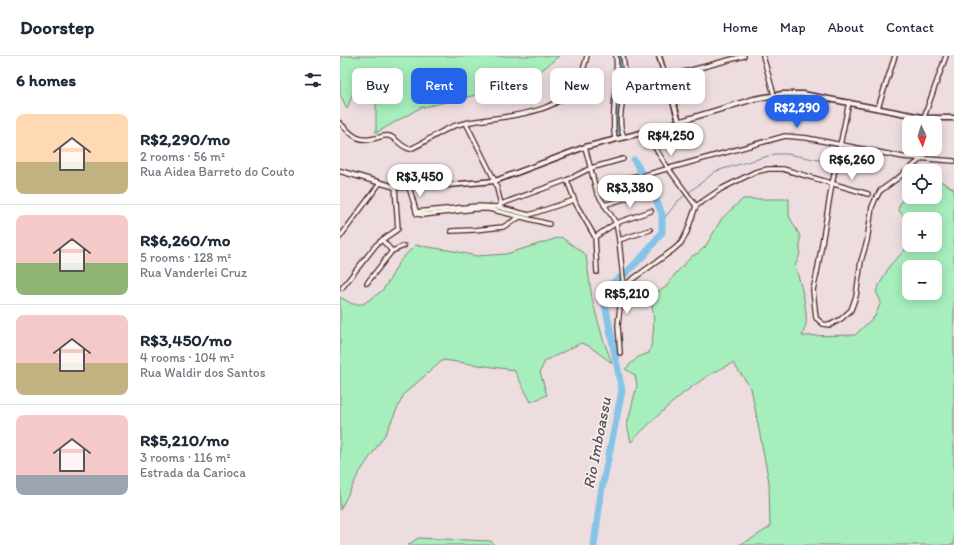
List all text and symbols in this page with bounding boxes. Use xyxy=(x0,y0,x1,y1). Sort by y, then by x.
text: Doorstep xyxy=(20,16,94,39)
text: Home xyxy=(723,19,758,36)
text: Map xyxy=(780,19,806,36)
text: About xyxy=(828,19,864,36)
text: Contact xyxy=(886,19,934,36)
chip: Buy xyxy=(352,68,403,104)
chip: Rent xyxy=(411,68,467,104)
chip: Filters xyxy=(475,68,542,104)
chip: New xyxy=(550,68,604,104)
chip: Apartment xyxy=(612,68,705,104)
icon: filters xyxy=(302,69,324,91)
text: 6 homes xyxy=(16,70,76,90)
pin: R$2,290 xyxy=(760,95,834,129)
text: R$2,290 xyxy=(774,100,820,115)
north arrow xyxy=(902,116,942,156)
map controls xyxy=(902,116,942,300)
pin: R$4,250 xyxy=(634,123,708,157)
text: R$4,250 xyxy=(647,128,695,143)
text: R$2,290/mo xyxy=(140,129,230,149)
icon: home xyxy=(48,130,96,178)
pin: R$6,260 xyxy=(815,147,889,181)
text: 2 rooms · 56 m² xyxy=(140,149,225,164)
text: R$6,260 xyxy=(829,152,875,167)
text: Rua Aidea Barreto do Couto xyxy=(140,164,295,179)
pin: R$3,450 xyxy=(383,164,457,198)
button: locate xyxy=(902,164,942,204)
text: R$3,450 xyxy=(396,169,444,184)
pin: R$3,380 xyxy=(593,175,667,209)
text: R$3,380 xyxy=(607,180,653,195)
button: + xyxy=(902,212,942,252)
text: R$6,260/mo xyxy=(140,230,230,250)
icon: home xyxy=(48,231,96,279)
text: 5 rooms · 128 m² xyxy=(140,250,231,265)
button: − xyxy=(902,260,942,300)
text: Rua Vanderlei Cruz xyxy=(140,265,247,280)
pin: R$5,210 xyxy=(590,281,664,315)
text: R$5,210 xyxy=(604,286,650,301)
text: R$3,450/mo xyxy=(140,330,232,350)
icon: home xyxy=(48,331,96,379)
text: 4 rooms · 104 m² xyxy=(140,350,234,365)
text: Rua Waldir dos Santos xyxy=(140,365,266,380)
water label: Rio Imboassu xyxy=(579,395,615,490)
text: R$5,210/mo xyxy=(140,430,229,450)
icon: home xyxy=(48,431,96,479)
text: 3 rooms · 116 m² xyxy=(140,450,231,465)
text: Estrada da Carioca xyxy=(140,465,246,480)

